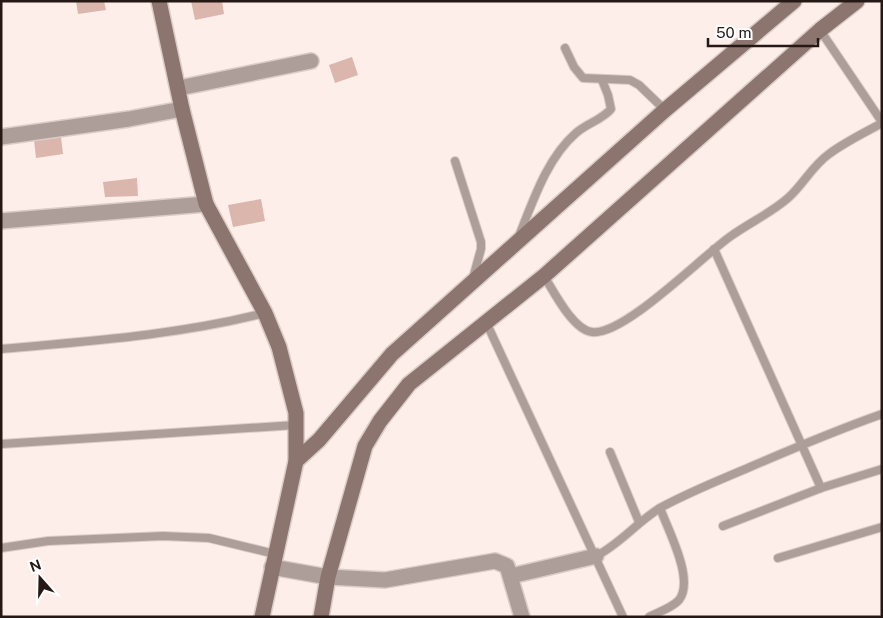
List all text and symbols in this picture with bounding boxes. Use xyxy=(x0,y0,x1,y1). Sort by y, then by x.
scale bar xyxy=(708,15,818,47)
text: 50 m xyxy=(716,24,751,41)
north arrow xyxy=(15,553,65,603)
text: N xyxy=(28,556,43,575)

